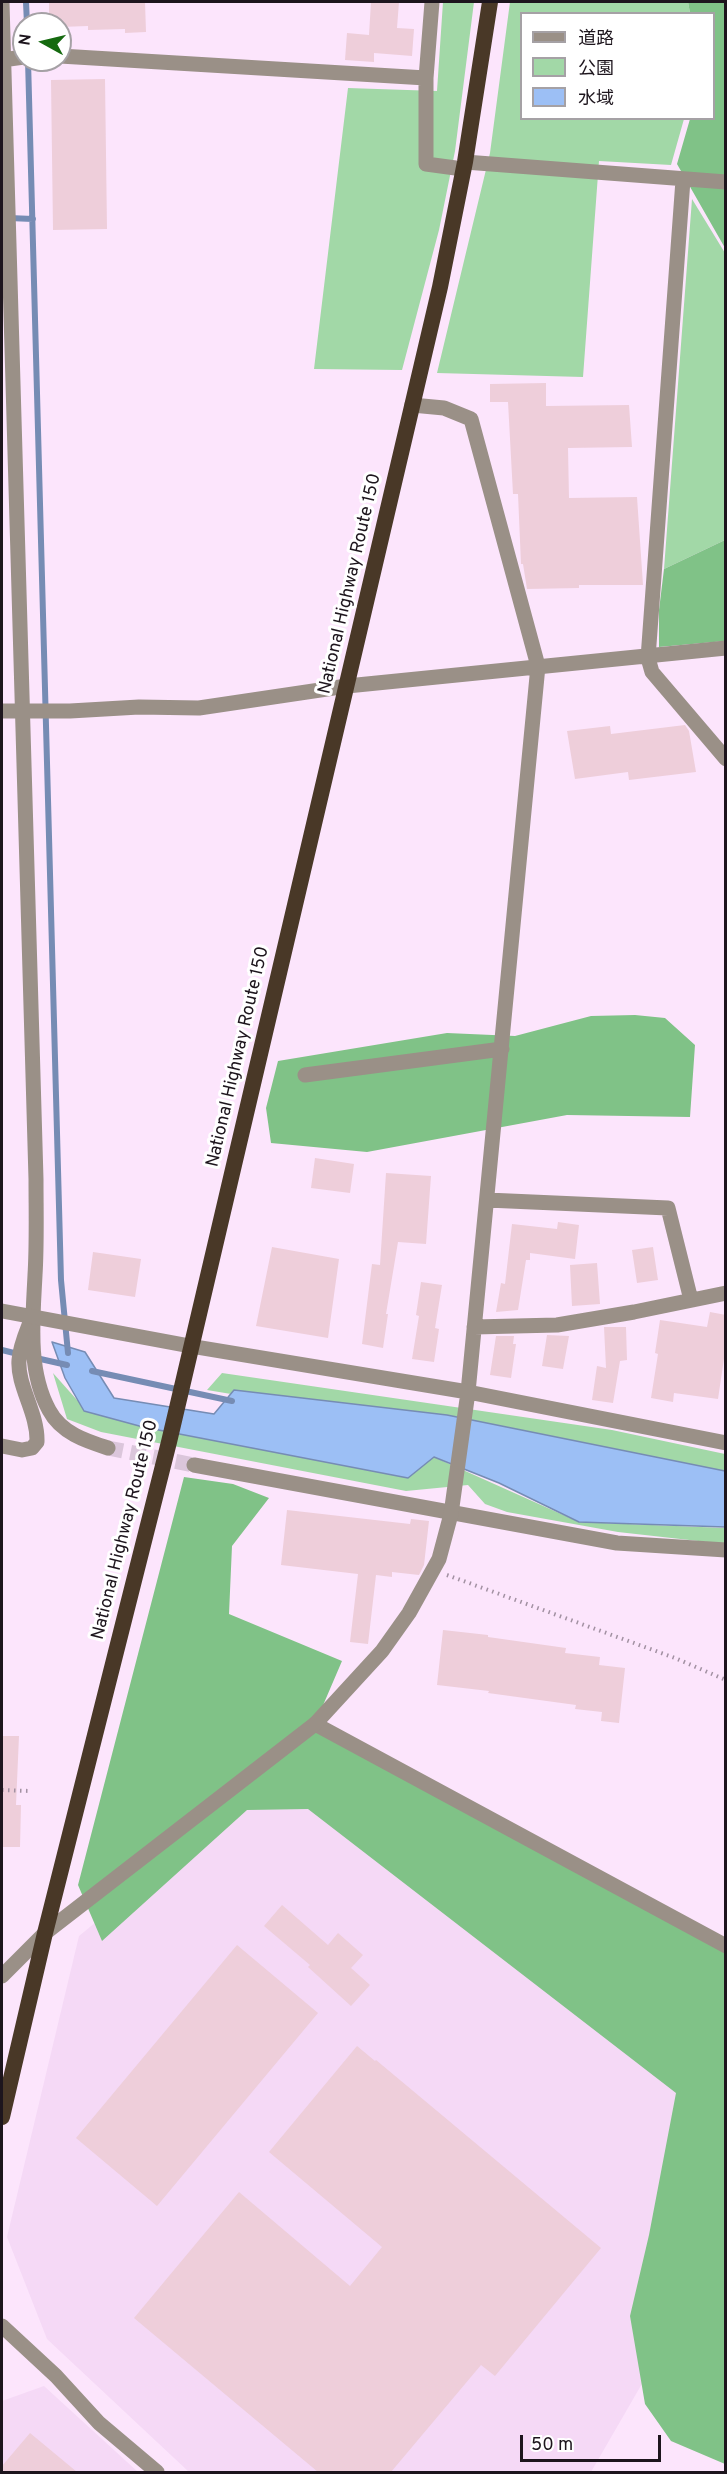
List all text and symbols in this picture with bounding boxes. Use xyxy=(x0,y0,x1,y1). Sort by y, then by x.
north arrow xyxy=(12,12,72,72)
legend xyxy=(520,12,715,120)
text: 道路 xyxy=(578,28,614,51)
text: N xyxy=(15,33,37,47)
text: 公園 xyxy=(578,58,614,81)
text: 水域 xyxy=(578,88,614,111)
street label: National Highway Route 150 xyxy=(315,472,387,696)
street label: National Highway Route 150 xyxy=(203,945,275,1169)
street label: National Highway Route 150 xyxy=(88,1418,164,1642)
scale bar xyxy=(523,2423,664,2461)
text: 50 m xyxy=(531,2434,573,2457)

